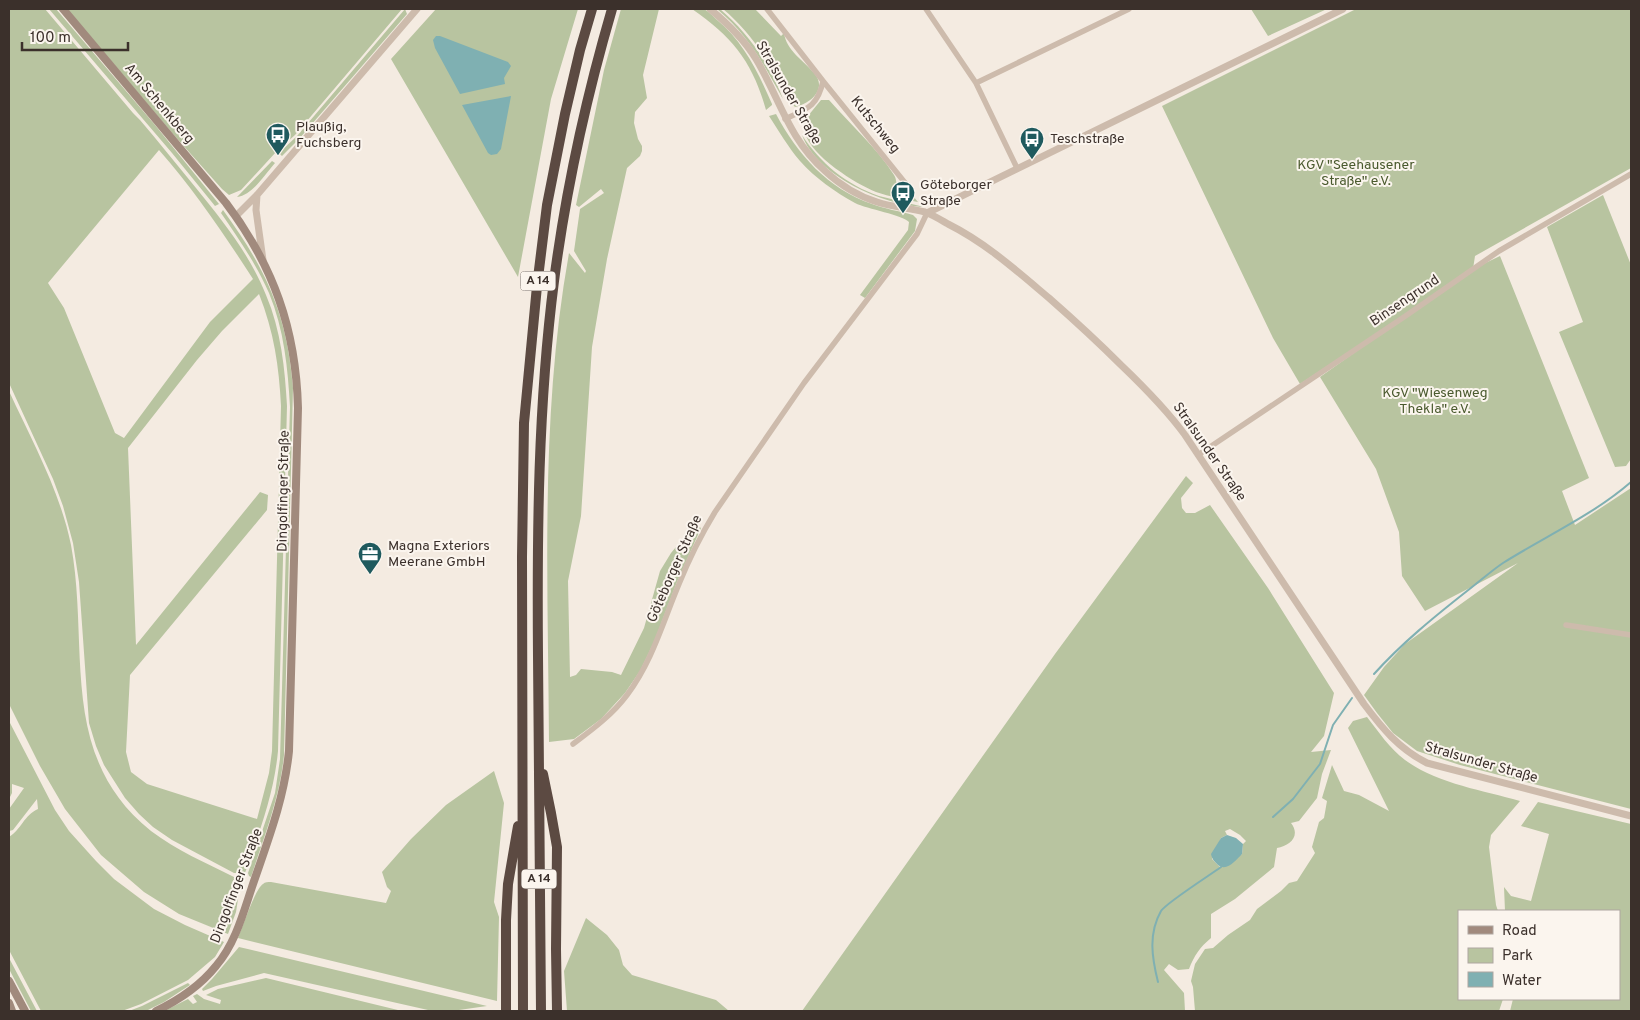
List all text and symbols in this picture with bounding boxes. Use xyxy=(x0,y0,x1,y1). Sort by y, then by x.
scale bar xyxy=(22,20,129,52)
text: 100 m xyxy=(30,29,71,48)
street label: Stralsunder Straße xyxy=(751,38,825,148)
street label: Am Schenkberg xyxy=(120,60,198,148)
street label: Kutschweg xyxy=(847,93,903,157)
place label: Plaußig, Fuchsberg xyxy=(296,119,361,152)
bus stop icon: Plaußig, Fuchsberg xyxy=(265,122,291,156)
bus stop icon: Teschstraße xyxy=(1019,126,1045,160)
place label: Teschstraße xyxy=(1050,131,1125,148)
park label: KGV "Seehausener Straße" e.V. xyxy=(1297,157,1415,190)
place label: Göteborger Straße xyxy=(920,177,992,210)
bus stop icon: Göteborger Straße xyxy=(890,180,916,214)
road number: A 14 xyxy=(520,272,556,290)
street label: Binsengrund xyxy=(1367,272,1443,330)
park label: KGV "Wiesenweg Thekla" e.V. xyxy=(1382,385,1488,418)
street label: Stralsunder Straße xyxy=(1169,399,1249,505)
street label: Dingolfinger Straße xyxy=(274,430,294,552)
street label: Göteborger Straße xyxy=(644,513,706,625)
place label: Magna Exteriors Meerane GmbH xyxy=(388,538,490,571)
office icon: Magna Exteriors Meerane GmbH xyxy=(357,541,383,575)
street label: Stralsunder Straße xyxy=(1423,739,1539,787)
street label: Dingolfinger Straße xyxy=(207,826,267,946)
road number: A 14 xyxy=(522,870,556,889)
legend xyxy=(1458,910,1620,1000)
text: Road xyxy=(1502,922,1537,941)
text: Park xyxy=(1502,947,1533,966)
text: Water xyxy=(1502,972,1542,991)

